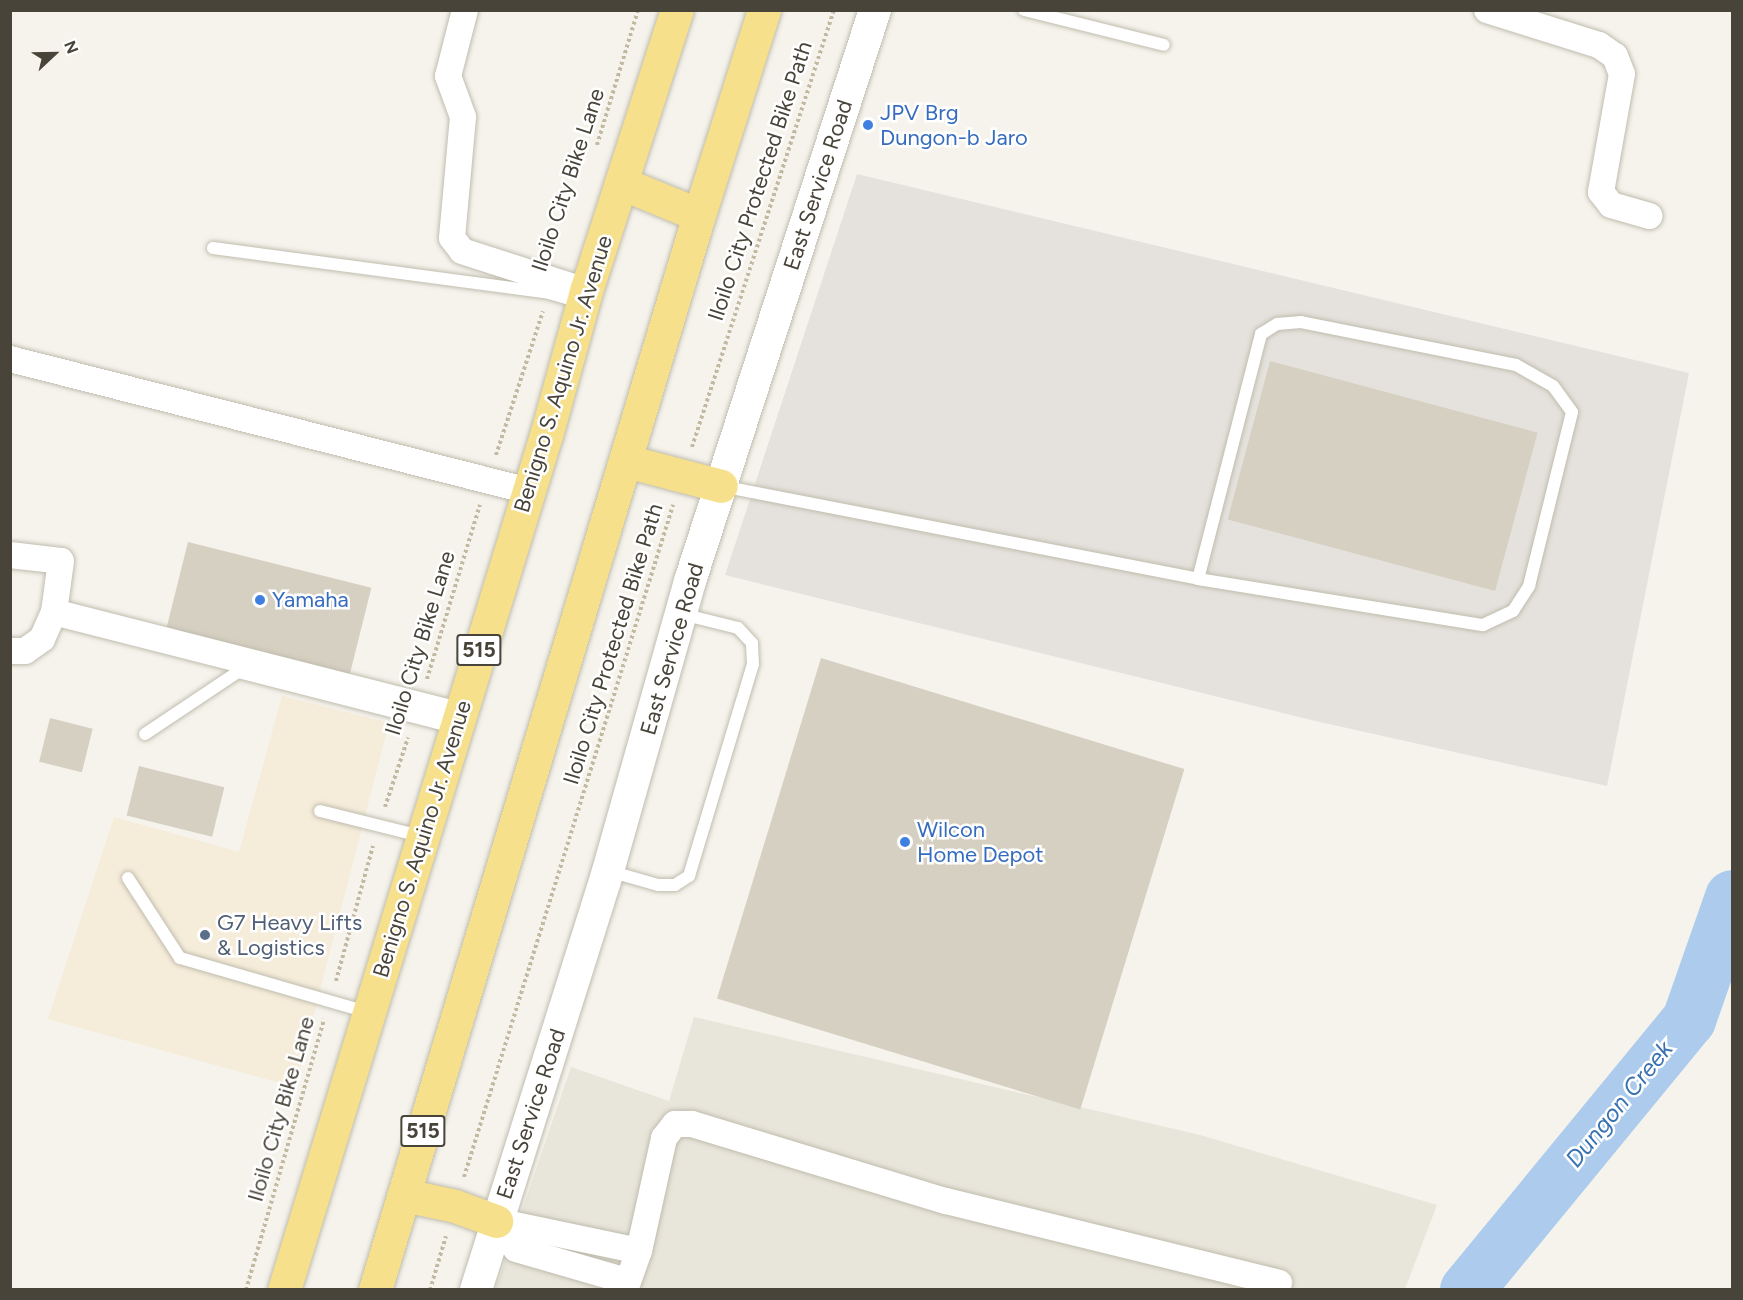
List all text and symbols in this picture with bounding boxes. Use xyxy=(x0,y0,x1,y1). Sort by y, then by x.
north arrow xyxy=(24,24,84,84)
text: N xyxy=(60,38,82,56)
street label: Iloilo City Protected Bike Path xyxy=(702,38,818,324)
street label: Iloilo City Bike Lane xyxy=(526,85,610,275)
street label: East Service Road xyxy=(778,96,858,274)
place label: JPV Brg Dungon-b Jaro xyxy=(880,99,1028,150)
marker: JPV Brg Dungon-b Jaro xyxy=(861,118,875,132)
street label: Benigno S. Aquino Jr. Avenue xyxy=(508,232,618,516)
street label: Iloilo City Protected Bike Path xyxy=(558,500,668,788)
street label: Iloilo City Bike Lane xyxy=(379,548,461,738)
street label: East Service Road xyxy=(635,560,709,738)
place label: Yamaha xyxy=(272,587,349,613)
marker: Yamaha xyxy=(253,593,267,607)
road number: 515 xyxy=(455,632,503,668)
street label: Benigno S. Aquino Jr. Avenue xyxy=(367,697,477,981)
place label: Wilcon Home Depot xyxy=(917,816,1044,867)
marker: Wilcon Home Depot xyxy=(898,835,912,849)
place label: G7 Heavy Lifts & Logistics xyxy=(217,909,362,960)
marker: G7 Heavy Lifts & Logistics xyxy=(198,928,212,942)
street label: Iloilo City Bike Lane xyxy=(242,1013,320,1205)
street label: East Service Road xyxy=(491,1025,571,1203)
water label: Dungon Creek xyxy=(1559,1035,1679,1173)
road number: 515 xyxy=(399,1113,447,1149)

